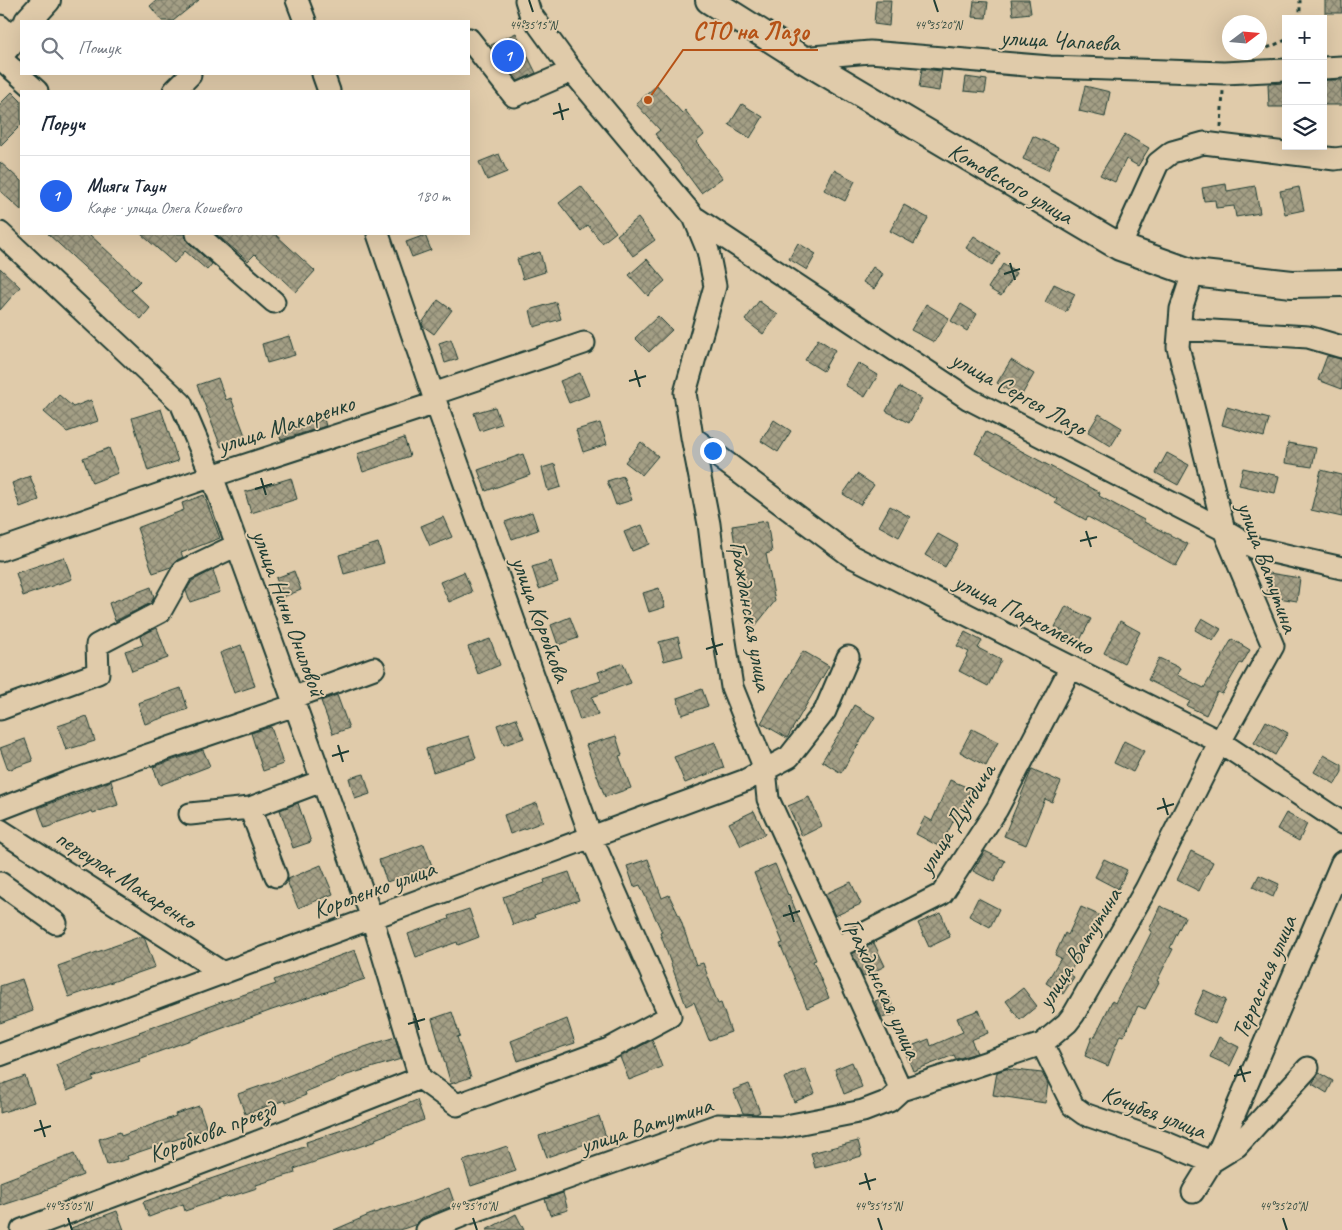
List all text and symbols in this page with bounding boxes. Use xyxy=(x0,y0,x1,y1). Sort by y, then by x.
callout: СТО на Лазо xyxy=(683,10,818,50)
text: СТО на Лазо xyxy=(693,15,810,47)
north arrow xyxy=(1222,15,1267,60)
map controls xyxy=(1282,15,1327,150)
button: + xyxy=(1282,15,1327,60)
text: 44°35'15"N xyxy=(509,17,558,33)
text: 44°35'20"N xyxy=(914,17,963,33)
search box xyxy=(20,20,470,75)
street label: улица Чапаева xyxy=(998,22,1122,58)
icon: search xyxy=(38,34,66,62)
text: Пошук xyxy=(78,36,120,60)
pin: 1 xyxy=(492,37,524,75)
button: − xyxy=(1282,60,1327,105)
button: layers xyxy=(1282,105,1327,150)
text: Поруч xyxy=(40,110,85,136)
street label: Котовского улица xyxy=(943,135,1080,231)
text: Мияги Таун xyxy=(87,174,166,198)
text: 1 xyxy=(52,186,60,206)
text: 180 m xyxy=(416,186,450,206)
text: Кафе · улица Олега Кошевого xyxy=(87,198,242,218)
street label: улица Сергея Лазо xyxy=(944,343,1094,444)
street label: улица Макаренко xyxy=(212,387,360,461)
your location xyxy=(700,438,726,464)
street label: улица Ватутина xyxy=(1230,496,1306,638)
street label: улица Нины Ониловой xyxy=(244,524,334,702)
street label: Гражданская улица xyxy=(723,539,779,695)
street label: улица Коробкова xyxy=(504,550,578,687)
street label: улица Пархоменко xyxy=(948,565,1100,662)
street label: улица Дундича xyxy=(909,756,1003,882)
street label: переулок Макаренко xyxy=(50,822,204,937)
street label: Короленко улица xyxy=(309,852,441,925)
street label: улица Ватутина xyxy=(1029,881,1129,1016)
street label: Террасная улица xyxy=(1225,909,1304,1043)
street label: Гражданская улица xyxy=(837,913,929,1064)
street label: Кочубея улица xyxy=(1098,1078,1212,1146)
street label: улица Ватутина xyxy=(574,1089,717,1161)
street label: Коробкова проезд xyxy=(144,1092,282,1170)
text: 44°35'05"N xyxy=(44,1198,93,1214)
text: 44°35'10"N xyxy=(449,1198,498,1214)
text: 44°35'15"N xyxy=(854,1198,903,1214)
text: 44°35'20"N xyxy=(1259,1198,1308,1214)

